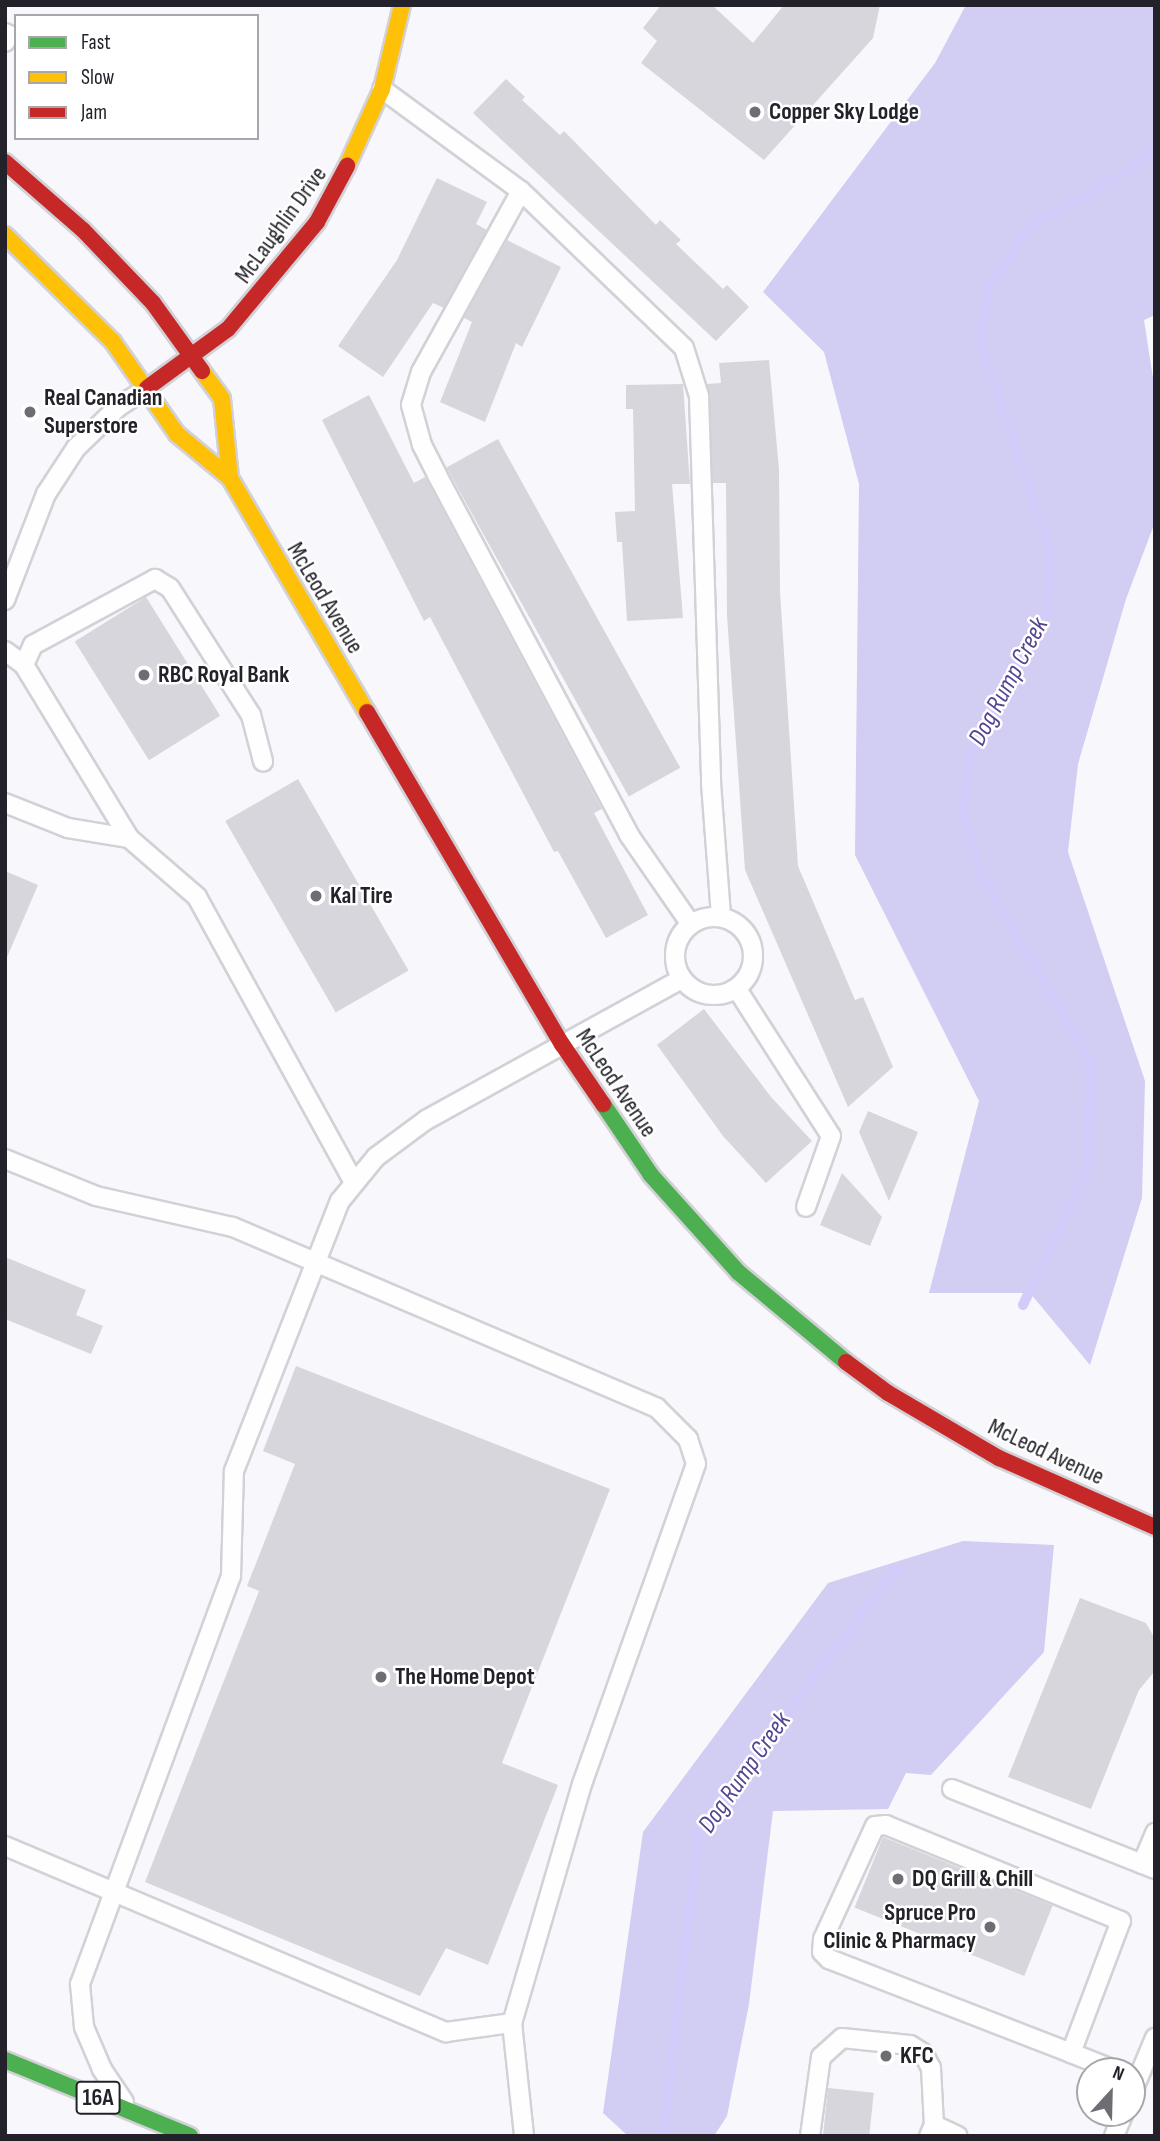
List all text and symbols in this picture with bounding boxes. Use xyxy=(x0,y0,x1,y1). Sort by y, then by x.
legend xyxy=(14,14,259,140)
text: Fast xyxy=(81,30,111,55)
text: Slow xyxy=(81,65,114,90)
place label: Copper Sky Lodge xyxy=(769,98,919,126)
text: Jam xyxy=(81,100,107,125)
marker: Copper Sky Lodge xyxy=(747,104,763,120)
street label: McLaughlin Drive xyxy=(229,161,333,289)
place label: Real Canadian Superstore xyxy=(44,384,162,440)
marker: Real Canadian Superstore xyxy=(22,404,38,420)
street label: McLeod Avenue xyxy=(281,537,369,659)
water label: Dog Rump Creek xyxy=(962,613,1056,751)
place label: RBC Royal Bank xyxy=(158,661,289,689)
marker: RBC Royal Bank xyxy=(136,667,152,683)
place label: Kal Tire xyxy=(330,882,393,910)
marker: Kal Tire xyxy=(308,888,324,904)
street label: McLeod Avenue xyxy=(569,1023,663,1143)
street label: McLeod Avenue xyxy=(983,1413,1109,1491)
place label: The Home Depot xyxy=(395,1663,535,1691)
marker: The Home Depot xyxy=(373,1669,389,1685)
water label: Dog Rump Creek xyxy=(692,1707,798,1839)
place label: DQ Grill & Chill xyxy=(912,1865,1033,1893)
marker: DQ Grill & Chill xyxy=(890,1871,906,1887)
place label: Spruce Pro Clinic & Pharmacy xyxy=(823,1899,976,1955)
marker: Spruce Pro Clinic & Pharmacy xyxy=(982,1919,998,1935)
place label: KFC xyxy=(900,2042,934,2070)
marker: KFC xyxy=(878,2048,894,2064)
north arrow xyxy=(1076,2057,1146,2127)
text: N xyxy=(1109,2061,1127,2086)
road number: 16A xyxy=(75,2078,121,2118)

